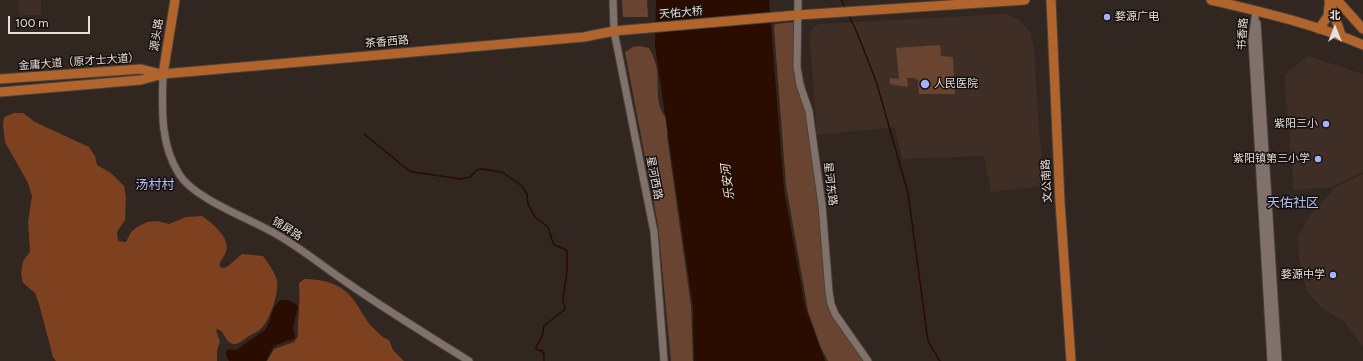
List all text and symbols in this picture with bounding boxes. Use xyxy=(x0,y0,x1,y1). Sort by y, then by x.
street label: 天佑大桥 xyxy=(659,5,703,21)
scale bar xyxy=(10,8,92,34)
north arrow xyxy=(1315,8,1355,48)
text: 北 xyxy=(1330,9,1341,22)
place label: 婺源广电 xyxy=(1115,10,1159,24)
marker: 婺源广电 xyxy=(1102,12,1112,22)
text: 100 m xyxy=(15,16,49,30)
street label: 书香路 xyxy=(1235,17,1251,51)
street label: 源头路 xyxy=(148,18,166,52)
street label: 茶香西路 xyxy=(365,34,409,50)
street label: 金庸大道（原才士大道） xyxy=(18,51,140,73)
place label: 人民医院 xyxy=(934,77,978,91)
marker: 人民医院 xyxy=(919,78,931,90)
place label: 紫阳三小 xyxy=(1274,117,1318,131)
marker: 紫阳三小 xyxy=(1321,119,1331,129)
place label: 紫阳镇第三小学 xyxy=(1233,152,1310,166)
marker: 紫阳镇第三小学 xyxy=(1313,154,1323,164)
street label: 星河西路 xyxy=(643,155,665,201)
street label: 文公南路 xyxy=(1039,159,1055,203)
street label: 星河东路 xyxy=(821,161,839,207)
water label: 乐安河 xyxy=(719,163,737,201)
district label: 汤村村 xyxy=(136,177,174,193)
district label: 天佑社区 xyxy=(1267,195,1319,211)
street label: 锦屏路 xyxy=(270,215,304,243)
place label: 婺源中学 xyxy=(1281,268,1325,282)
marker: 婺源中学 xyxy=(1328,270,1338,280)

